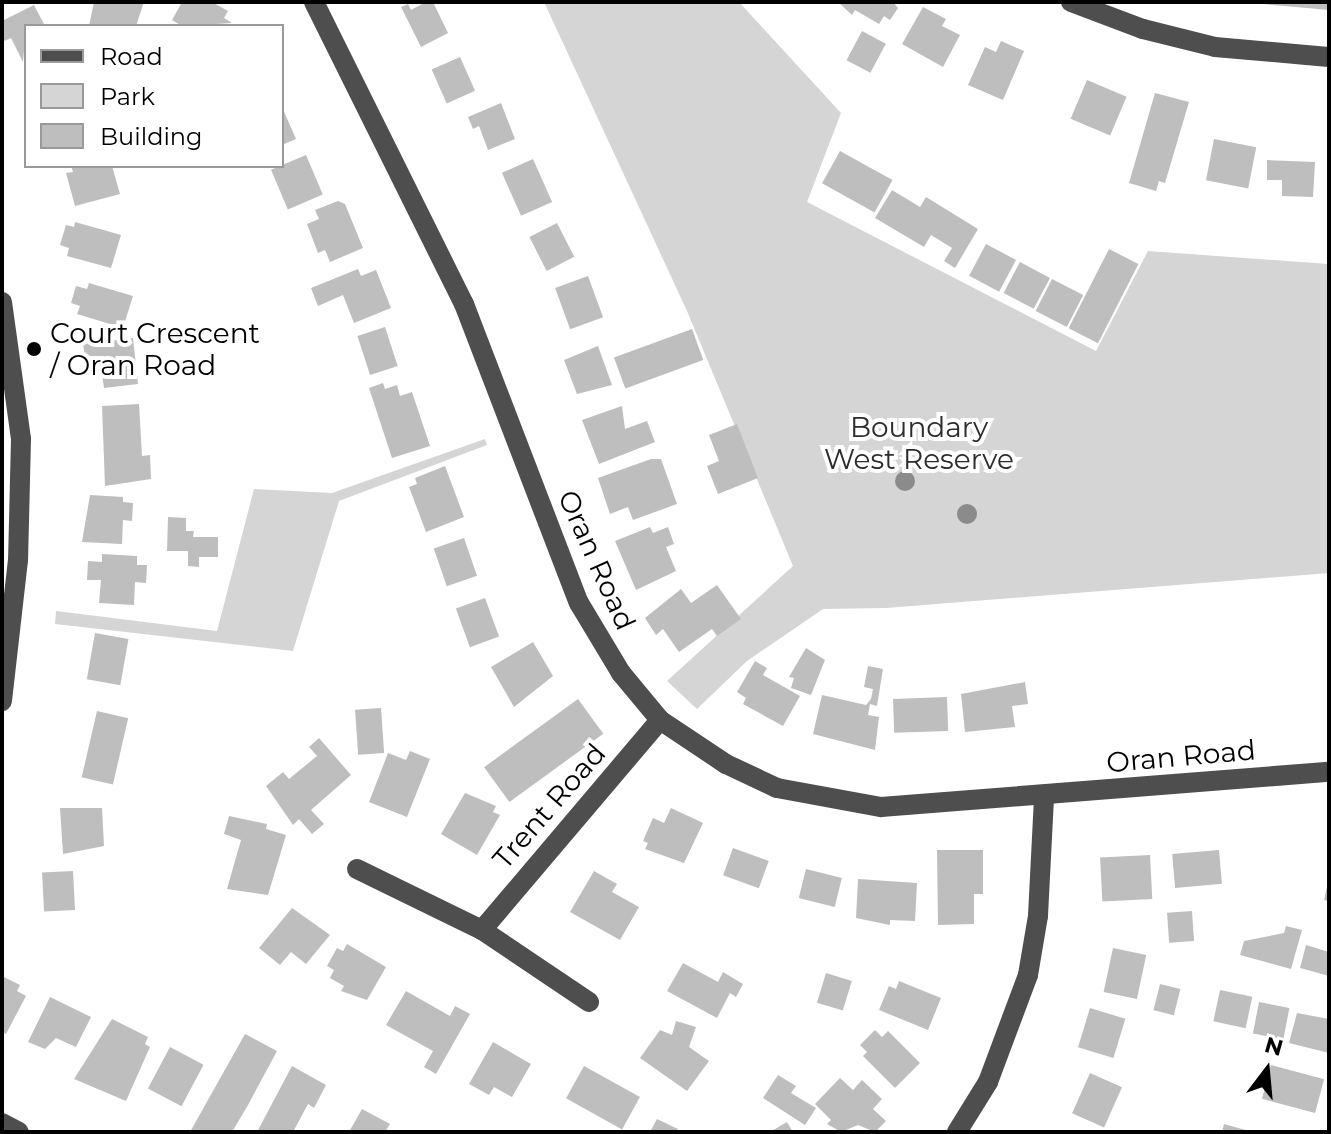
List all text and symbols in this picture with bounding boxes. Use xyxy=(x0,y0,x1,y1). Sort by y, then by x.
legend xyxy=(24,24,284,168)
text: Road xyxy=(100,42,163,71)
text: Park xyxy=(100,82,155,111)
text: Building xyxy=(100,122,203,151)
place label: Court Crescent / Oran Road xyxy=(50,316,260,382)
marker: Court Crescent / Oran Road xyxy=(25,340,43,358)
park label: Boundary West Reserve xyxy=(824,410,1014,476)
street label: Oran Road xyxy=(551,485,643,635)
street label: Oran Road xyxy=(1105,733,1257,779)
street label: Trent Road xyxy=(486,737,612,875)
north arrow xyxy=(1227,1030,1307,1110)
text: N xyxy=(1261,1031,1286,1062)

